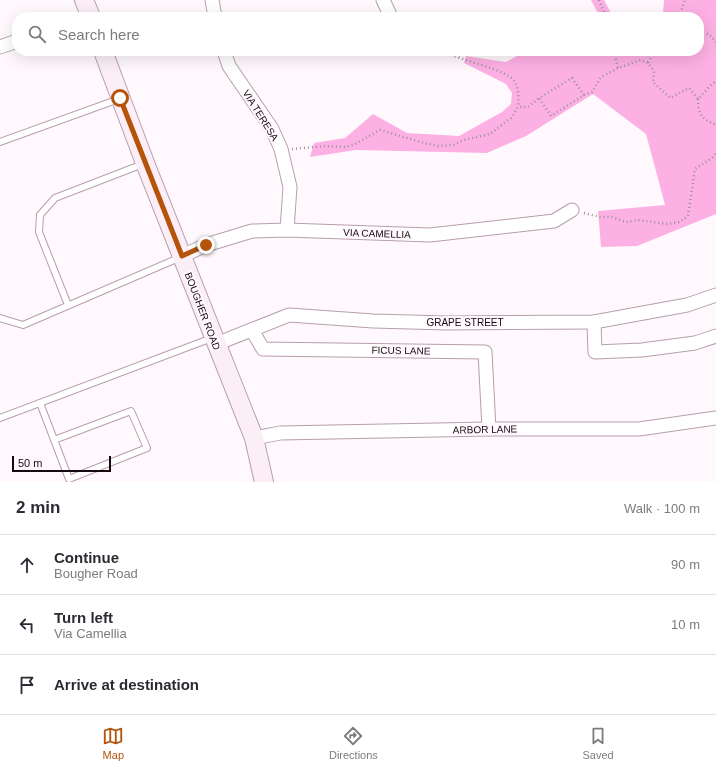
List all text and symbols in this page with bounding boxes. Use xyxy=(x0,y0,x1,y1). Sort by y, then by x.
search box xyxy=(12,12,704,56)
icon: search xyxy=(26,23,48,45)
text: Search here xyxy=(58,26,140,43)
street label: VIA TERESA xyxy=(240,88,281,143)
route start xyxy=(111,89,129,107)
street label: VIA CAMELLIA xyxy=(343,227,411,240)
route end xyxy=(197,236,215,254)
street label: BOUGHER ROAD xyxy=(183,271,222,352)
street label: GRAPE STREET xyxy=(426,317,504,328)
street label: FICUS LANE xyxy=(371,344,431,357)
street label: ARBOR LANE xyxy=(453,423,518,436)
scale bar xyxy=(12,454,111,473)
text: 50 m xyxy=(18,457,42,469)
text: 2 min xyxy=(16,498,60,517)
text: Walk · 100 m xyxy=(624,501,700,516)
text: Continue xyxy=(54,549,119,566)
icon: ahead xyxy=(16,554,38,576)
text: 90 m xyxy=(671,557,700,572)
text: Bougher Road xyxy=(54,566,138,581)
text: Turn left xyxy=(54,609,113,626)
icon: left xyxy=(16,614,38,636)
text: 10 m xyxy=(671,617,700,632)
text: Via Camellia xyxy=(54,626,127,641)
icon: arrive xyxy=(16,674,38,696)
text: Arrive at destination xyxy=(54,676,199,693)
tab: Map xyxy=(102,725,124,761)
tab: Directions xyxy=(329,725,378,761)
tab: Saved xyxy=(582,725,614,761)

